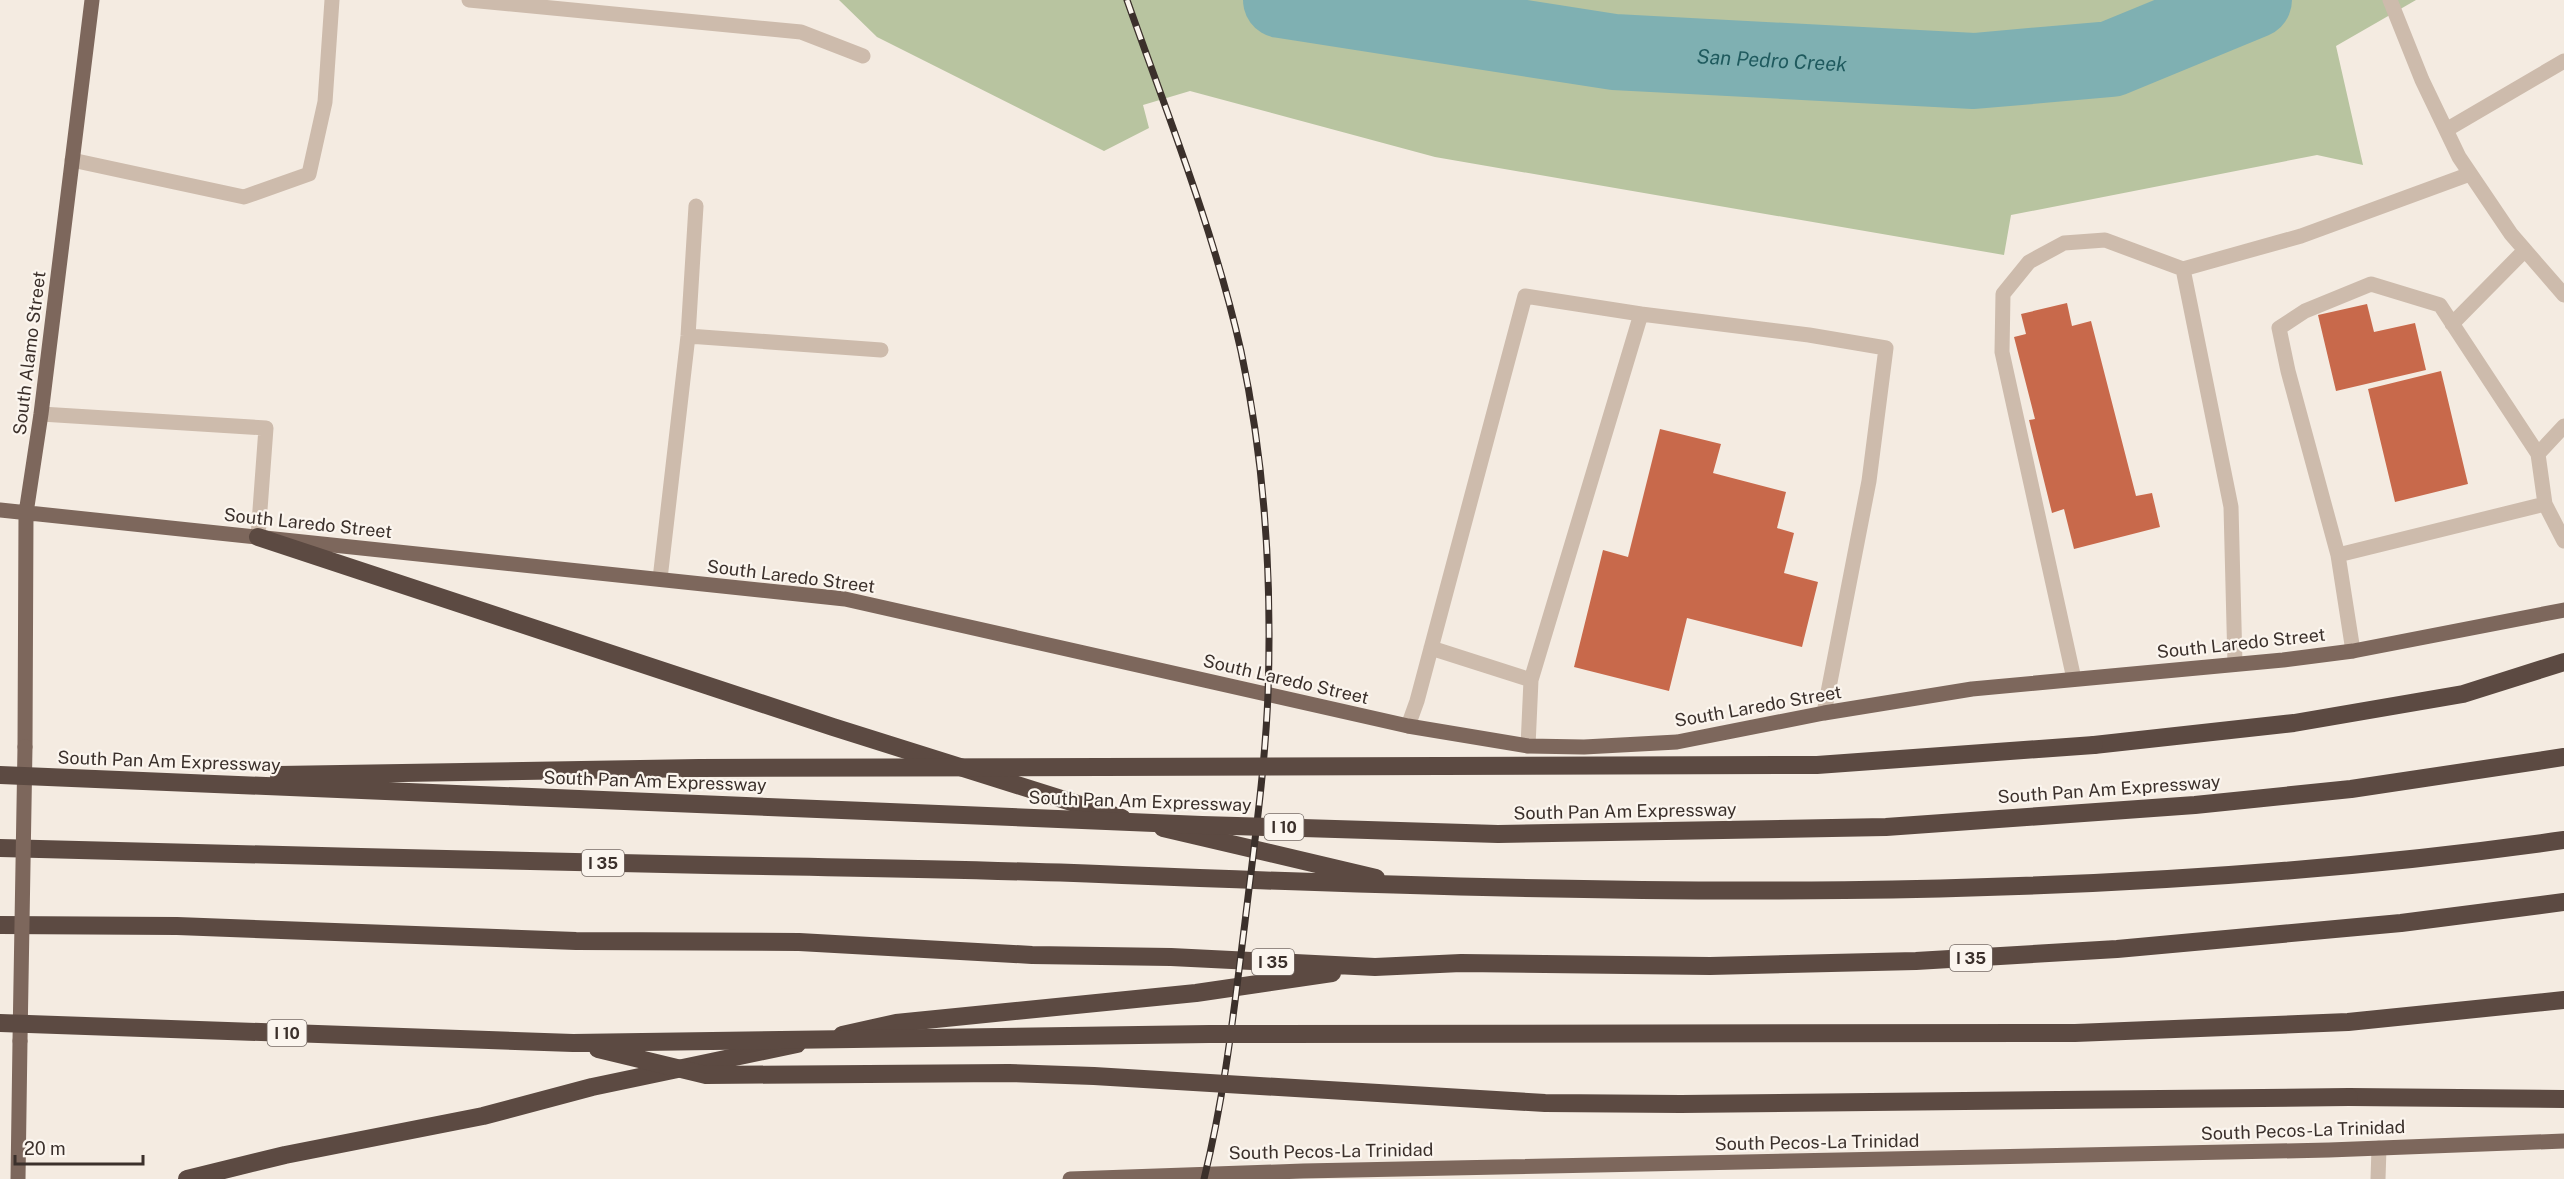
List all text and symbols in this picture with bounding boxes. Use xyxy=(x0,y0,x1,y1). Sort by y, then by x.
water label: San Pedro Creek xyxy=(1696,44,1848,76)
street label: South Alamo Street xyxy=(9,270,49,436)
street label: South Laredo Street xyxy=(223,504,393,542)
street label: South Laredo Street xyxy=(706,555,876,597)
street label: South Laredo Street xyxy=(2156,624,2326,662)
street label: South Laredo Street xyxy=(1201,650,1371,708)
street label: South Laredo Street xyxy=(1673,681,1843,731)
street label: South Pan Am Expressway xyxy=(57,747,281,775)
street label: South Pan Am Expressway xyxy=(543,767,767,795)
street label: South Pan Am Expressway xyxy=(1997,771,2221,807)
street label: South Pan Am Expressway xyxy=(1028,787,1252,815)
street label: South Pan Am Expressway xyxy=(1513,799,1737,823)
road number: I 10 xyxy=(1264,814,1304,840)
road number: I 35 xyxy=(582,850,624,876)
road number: I 35 xyxy=(1950,945,1992,971)
road number: I 35 xyxy=(1252,949,1294,975)
road number: I 10 xyxy=(268,1020,306,1046)
street label: South Pecos-La Trinidad xyxy=(2200,1116,2406,1144)
scale bar xyxy=(15,1128,142,1166)
street label: South Pecos-La Trinidad xyxy=(1714,1130,1920,1154)
text: 20 m xyxy=(24,1138,66,1159)
street label: South Pecos-La Trinidad xyxy=(1228,1139,1434,1163)

